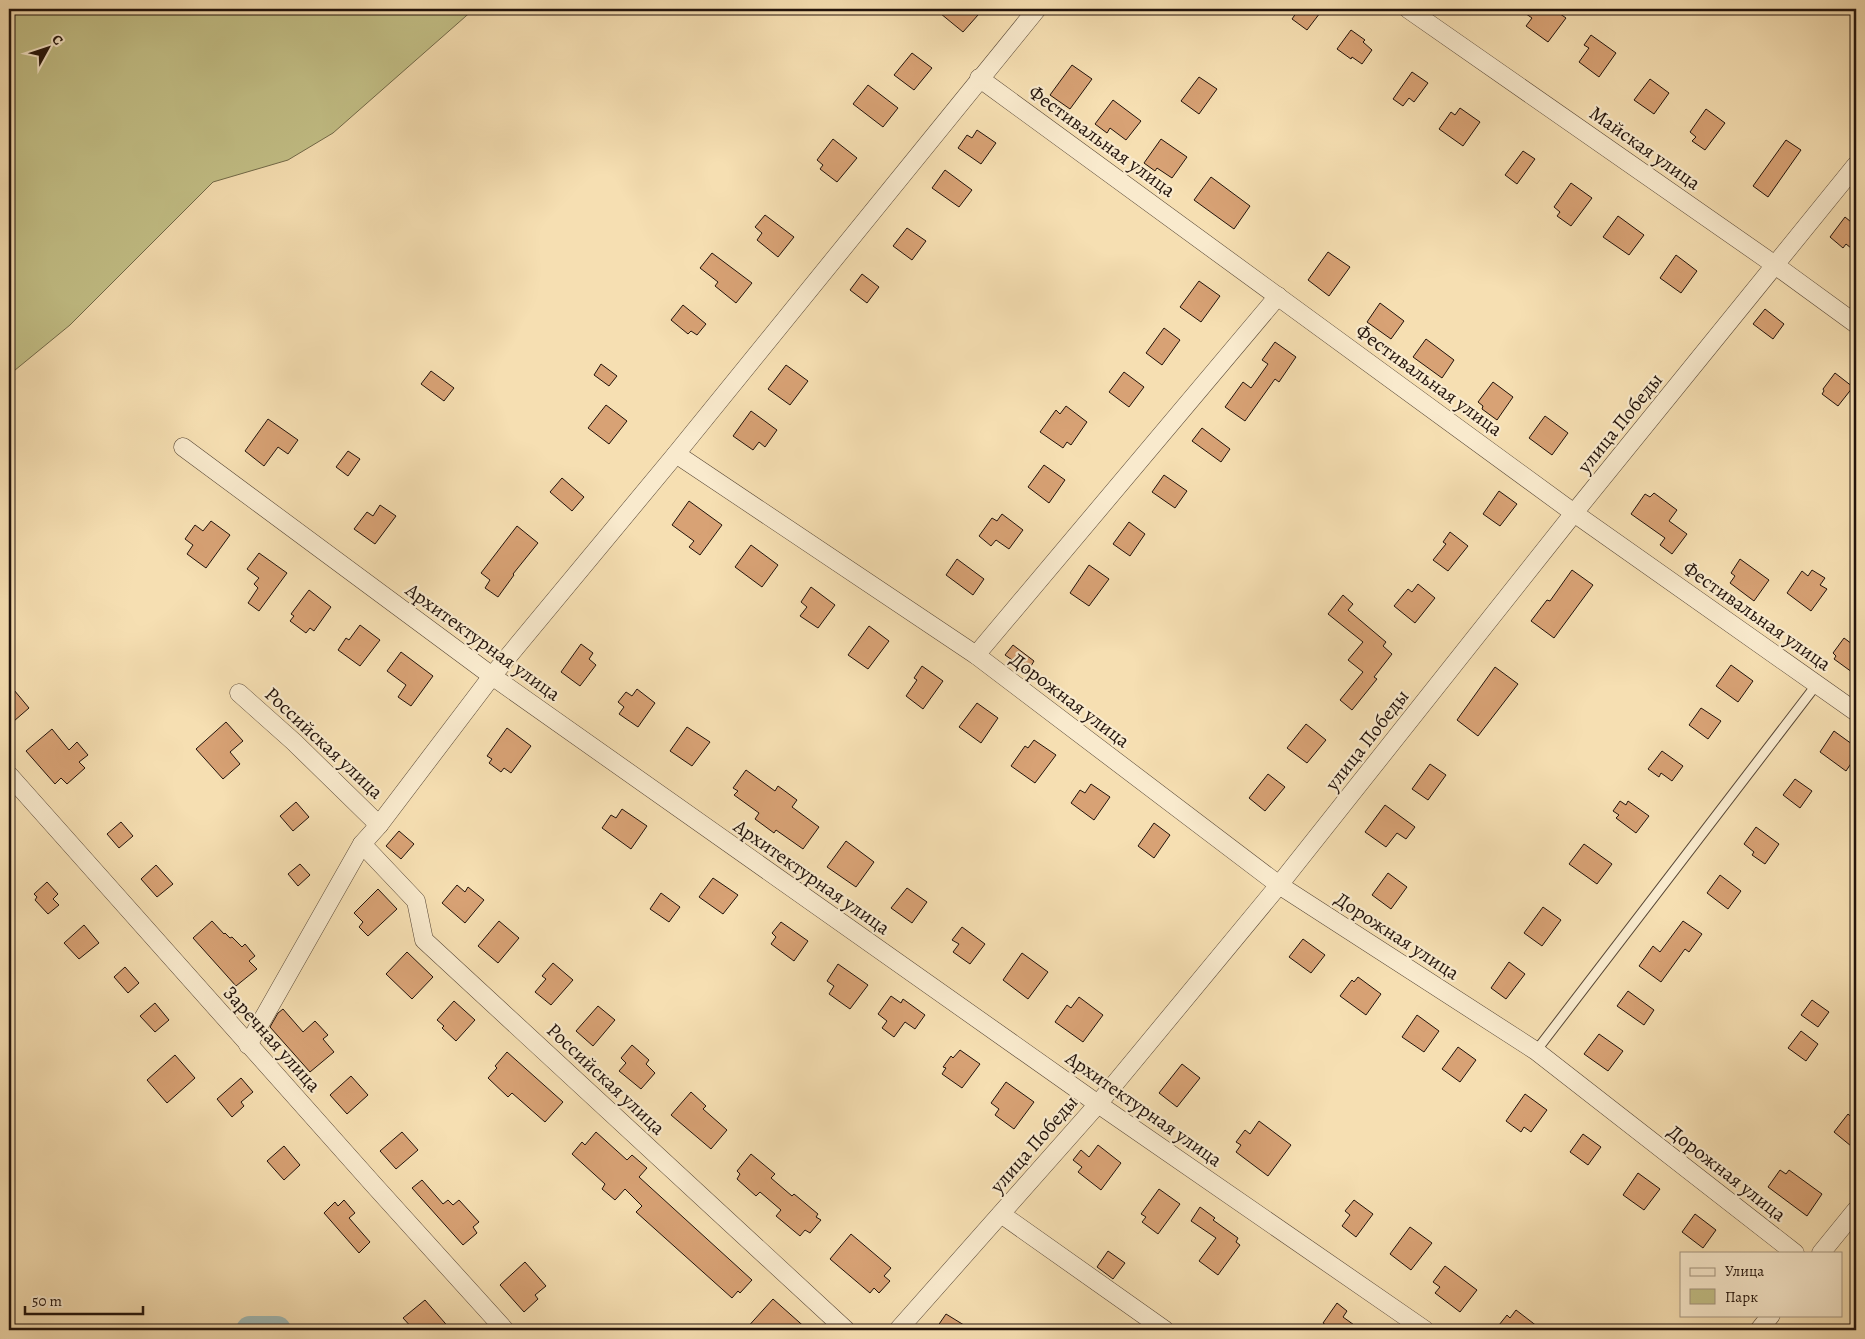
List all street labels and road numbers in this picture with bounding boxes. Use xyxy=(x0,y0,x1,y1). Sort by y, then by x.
street label: Фестивальная улица xyxy=(1023,79,1182,204)
street label: Майская улица xyxy=(1584,100,1707,197)
street label: Фестивальная улица xyxy=(1350,318,1509,443)
street label: улица Победы xyxy=(1571,367,1669,480)
street label: Фестивальная улица xyxy=(1677,555,1837,678)
street label: Архитектурная улица xyxy=(399,576,567,708)
street label: Дорожная улица xyxy=(1004,646,1136,754)
street label: Российская улица xyxy=(259,681,390,806)
street label: улица Победы xyxy=(1318,684,1415,797)
street label: Архитектурная улица xyxy=(728,812,896,942)
street label: Дорожная улица xyxy=(1329,886,1465,987)
street label: Заречная улица xyxy=(217,980,328,1099)
street label: Российская улица xyxy=(541,1017,672,1142)
street label: Архитектурная улица xyxy=(1060,1044,1228,1174)
street label: улица Победы xyxy=(983,1089,1084,1200)
street label: Дорожная улица xyxy=(1662,1118,1793,1228)

